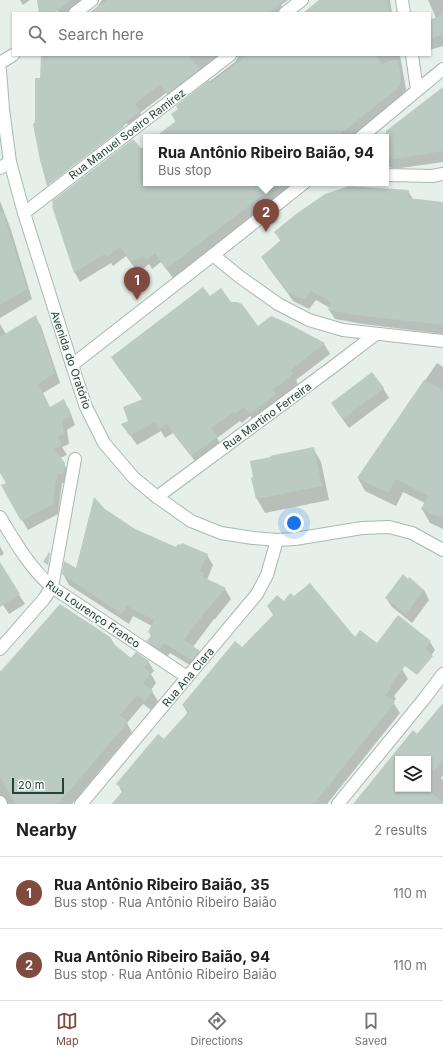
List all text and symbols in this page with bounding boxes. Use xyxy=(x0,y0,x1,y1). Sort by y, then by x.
search box xyxy=(12,12,431,56)
icon: search xyxy=(26,23,48,45)
text: Search here xyxy=(58,25,144,44)
street label: Rua Manuel Soeiro Ramirez xyxy=(66,86,188,182)
popup xyxy=(143,134,389,186)
text: Rua Antônio Ribeiro Baião, 94 xyxy=(158,143,374,162)
text: Bus stop xyxy=(158,162,211,178)
pin: 2 xyxy=(253,199,279,232)
pin: 1 xyxy=(124,267,150,300)
street label: Avenida do Oratório xyxy=(48,309,95,411)
street label: Rua Martino Ferreira xyxy=(220,379,314,453)
your location xyxy=(284,513,304,533)
street label: Rua Lourenço Franco xyxy=(43,577,143,651)
street label: Rua Ana Clara xyxy=(159,644,217,710)
map controls xyxy=(395,756,431,792)
button: layers xyxy=(395,756,431,792)
scale bar xyxy=(12,776,64,795)
text: 20 m xyxy=(18,778,44,792)
text: Nearby xyxy=(16,820,77,840)
text: 2 results xyxy=(374,822,427,838)
text: Rua Antônio Ribeiro Baião, 35 xyxy=(54,875,270,894)
text: 1 xyxy=(26,885,32,901)
text: 110 m xyxy=(393,885,427,901)
text: Bus stop · Rua Antônio Ribeiro Baião xyxy=(54,894,277,910)
text: Rua Antônio Ribeiro Baião, 94 xyxy=(54,947,270,966)
text: 2 xyxy=(25,957,33,973)
text: 110 m xyxy=(393,957,427,973)
text: Bus stop · Rua Antônio Ribeiro Baião xyxy=(54,966,277,982)
tab: Map xyxy=(56,1010,79,1048)
tab: Directions xyxy=(191,1010,243,1048)
tab: Saved xyxy=(355,1010,387,1048)

